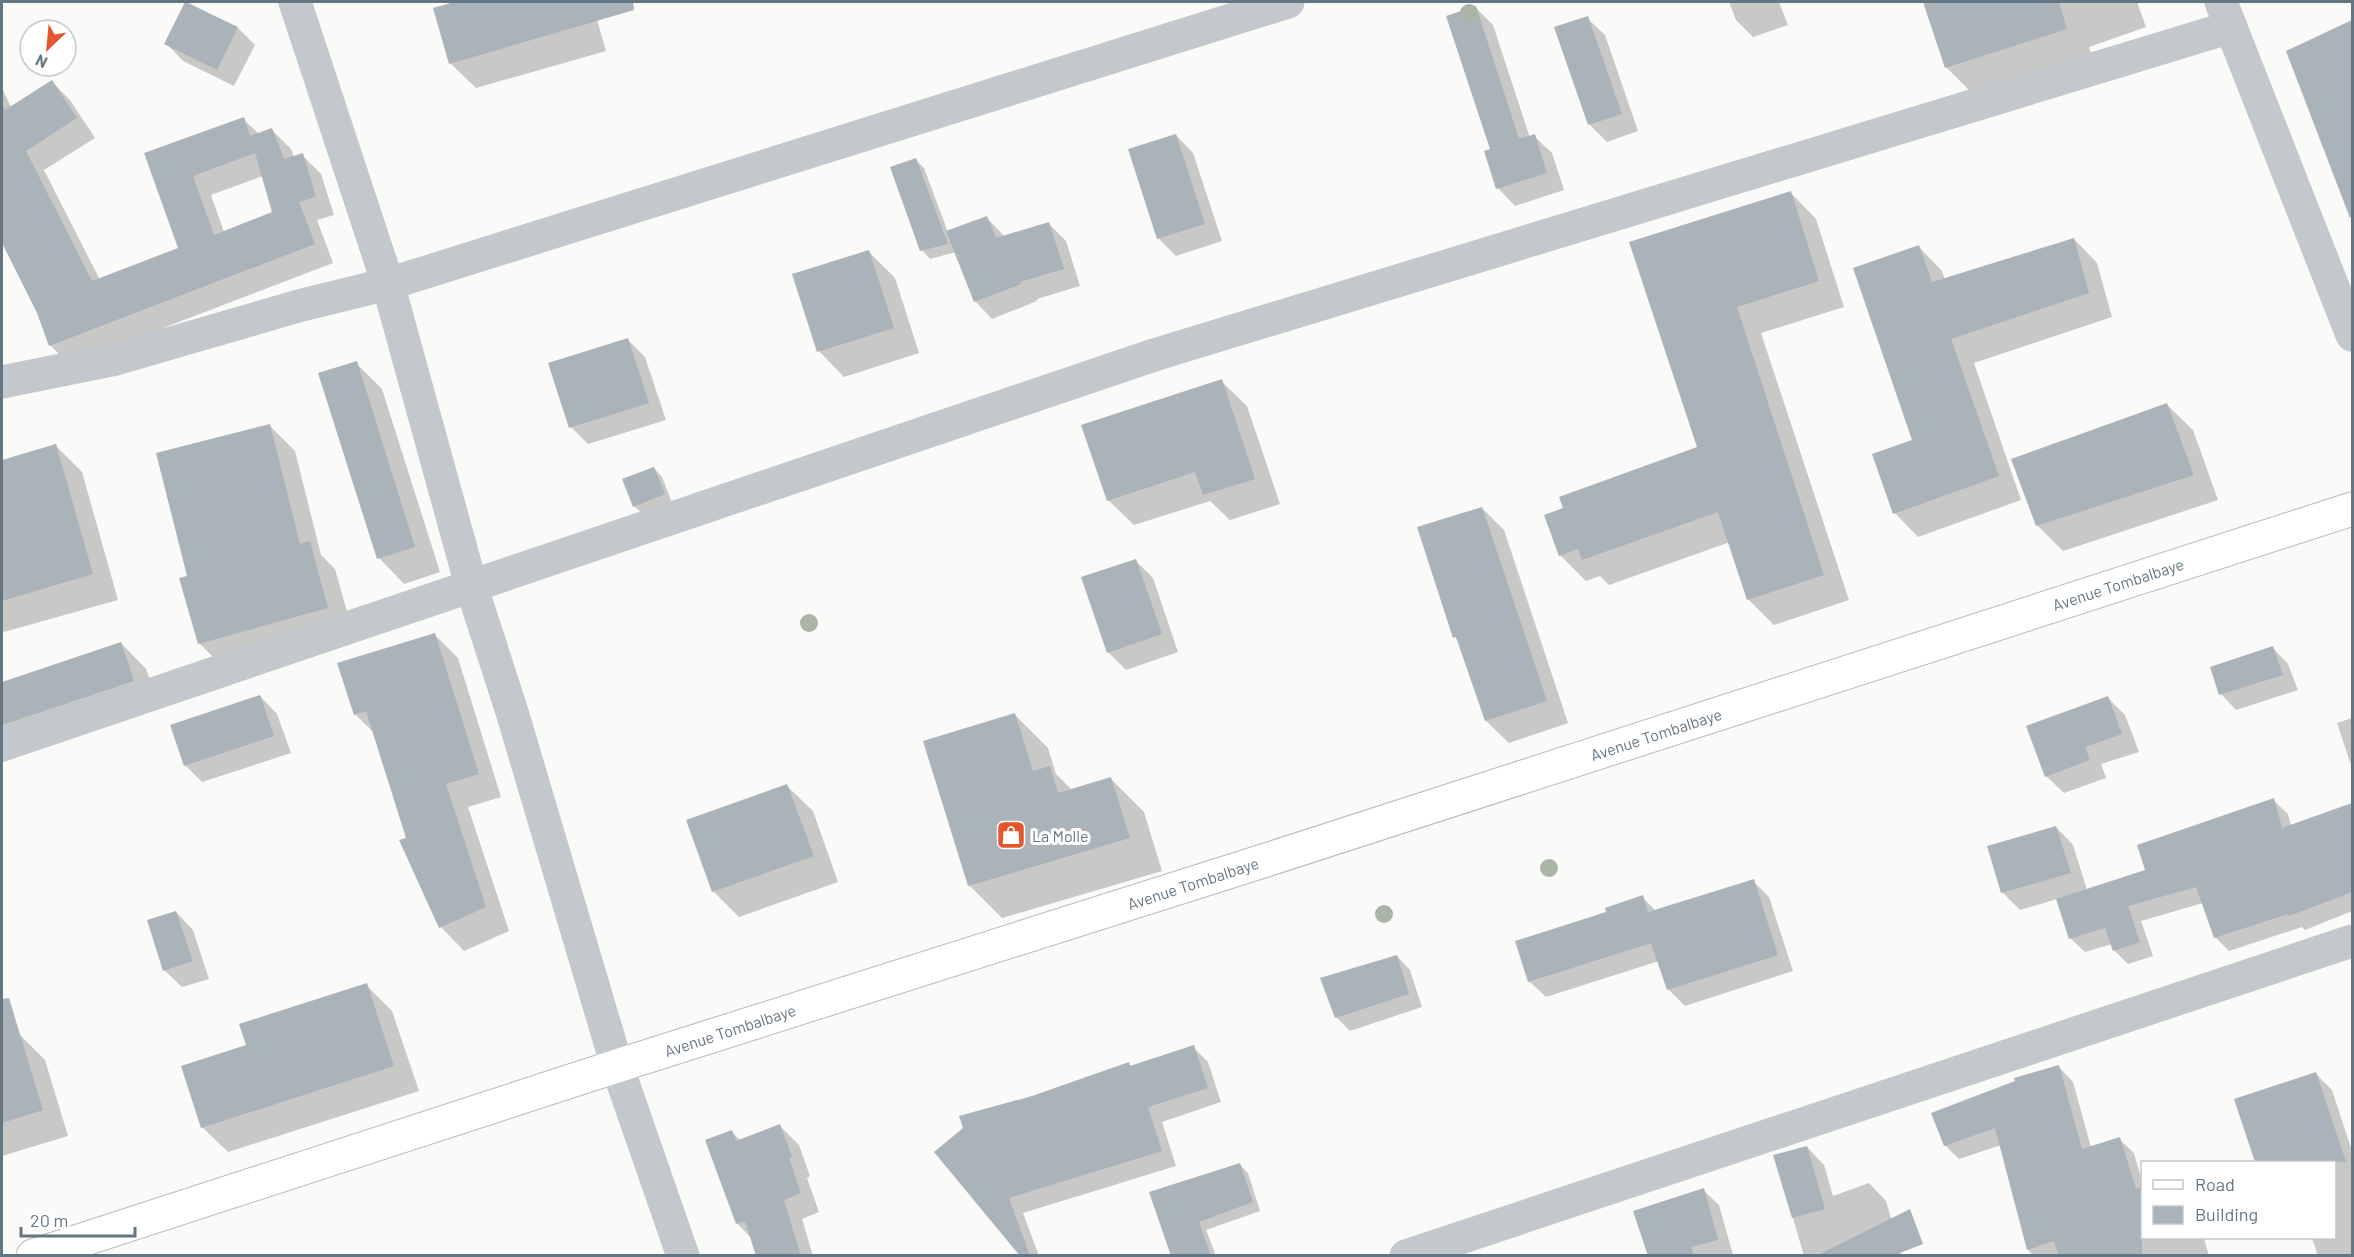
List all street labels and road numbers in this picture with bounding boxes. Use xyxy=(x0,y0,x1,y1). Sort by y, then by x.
street label: Avenue Tombalbaye xyxy=(2050,554,2186,614)
street label: Avenue Tombalbaye xyxy=(1588,704,1724,764)
street label: Avenue Tombalbaye xyxy=(1125,853,1261,913)
street label: Avenue Tombalbaye xyxy=(662,1000,798,1060)

